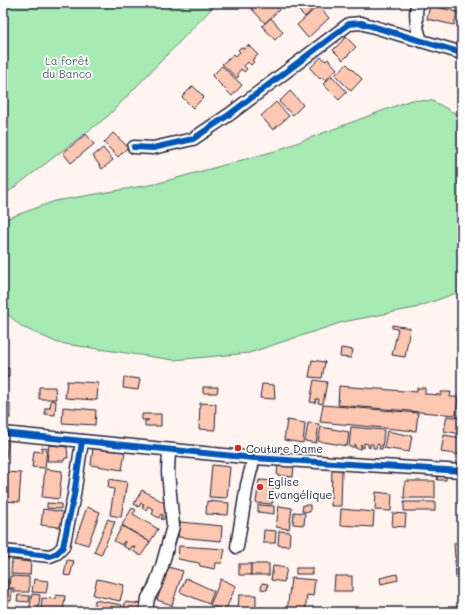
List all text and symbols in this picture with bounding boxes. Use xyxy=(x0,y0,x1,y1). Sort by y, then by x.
park label: La forêt du Banco xyxy=(42,53,92,81)
place label: Couture Dame xyxy=(246,441,323,456)
marker: Couture Dame xyxy=(233,443,243,453)
place label: Eglise Evangélique xyxy=(268,474,332,502)
marker: Eglise Evangélique xyxy=(255,482,265,492)

